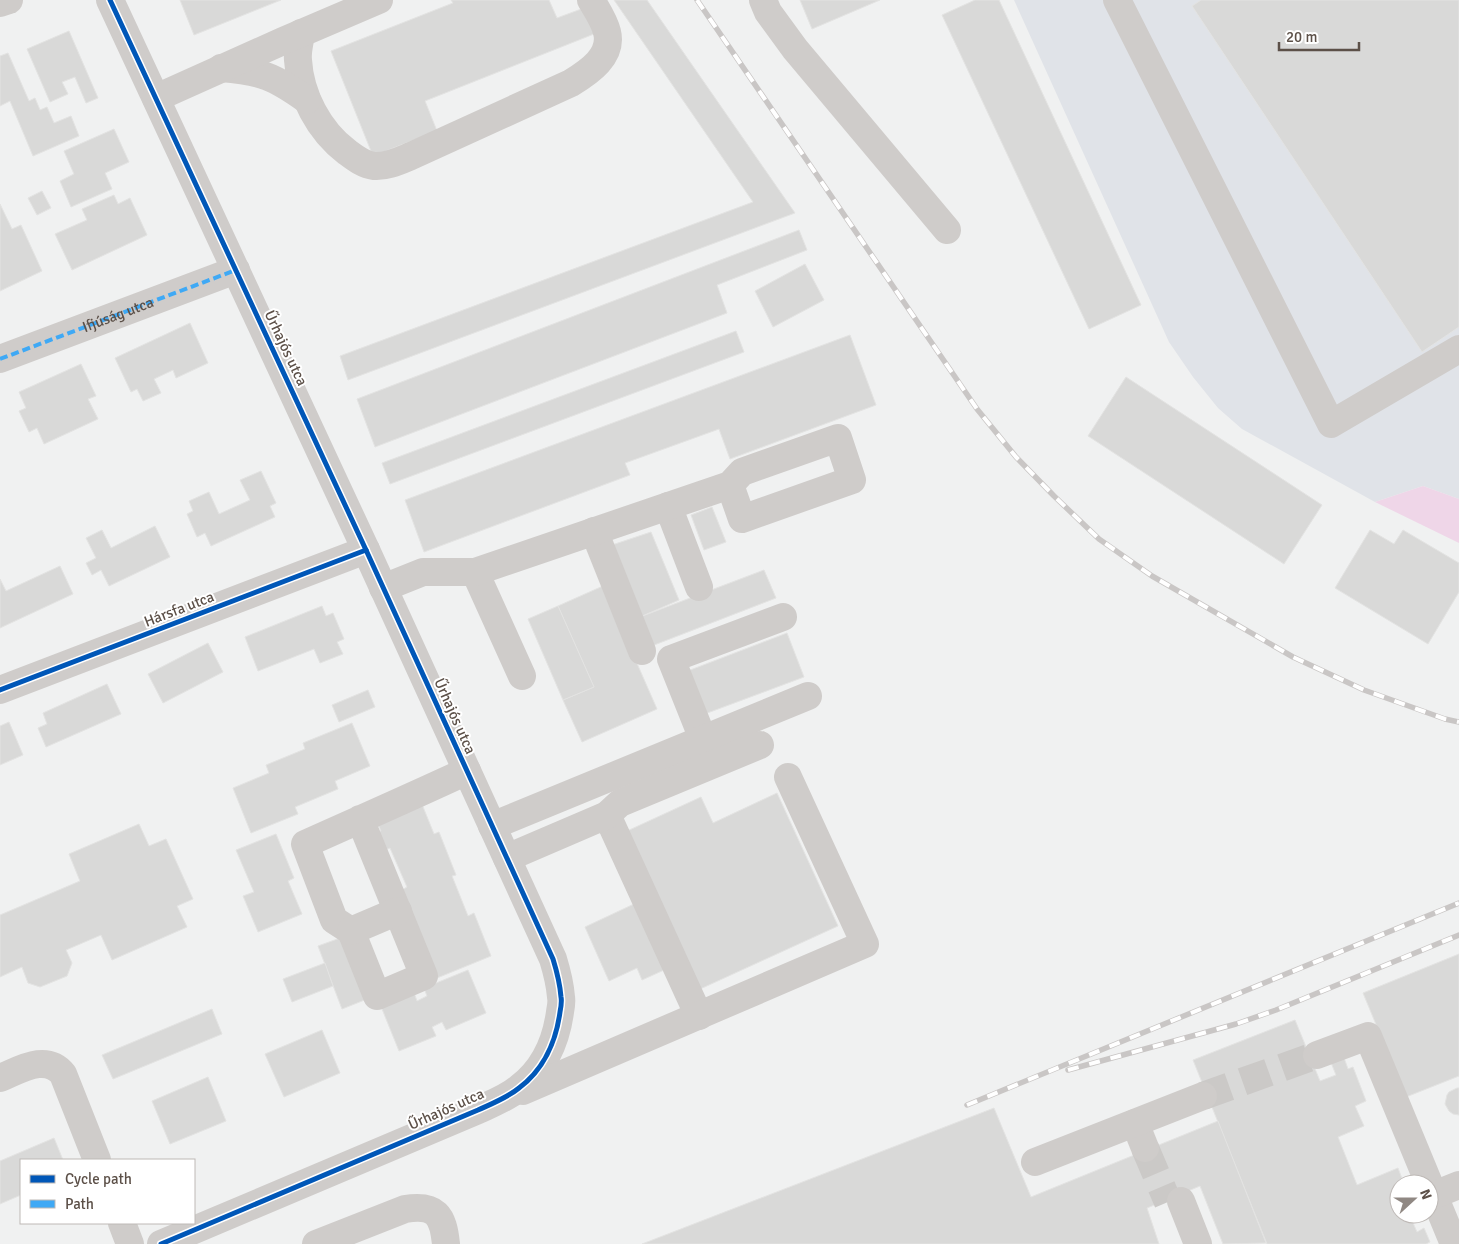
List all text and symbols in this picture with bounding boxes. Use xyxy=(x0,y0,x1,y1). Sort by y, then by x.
scale bar xyxy=(1279,20,1359,52)
text: 20 m xyxy=(1286,28,1317,46)
street label: Ifjúság utca xyxy=(80,293,156,336)
street label: Űrhajós utca xyxy=(261,307,312,389)
street label: Hársfa utca xyxy=(141,587,217,631)
street label: Űrhajós utca xyxy=(430,675,481,757)
street label: Űrhajós utca xyxy=(405,1083,487,1134)
legend xyxy=(20,1159,195,1224)
text: Cycle path xyxy=(65,1170,132,1188)
north arrow xyxy=(1389,1174,1439,1224)
text: N xyxy=(1416,1187,1435,1202)
text: Path xyxy=(65,1195,94,1213)

